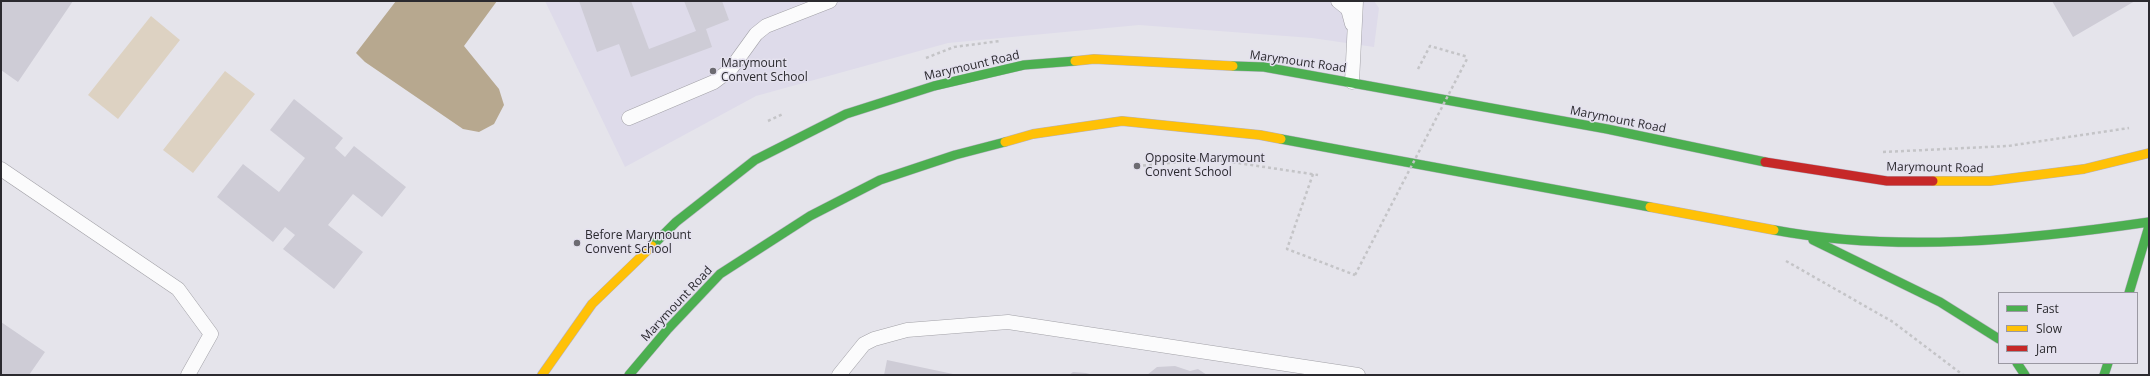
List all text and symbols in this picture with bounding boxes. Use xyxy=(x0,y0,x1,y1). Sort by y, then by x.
street label: Marymount Road xyxy=(923,48,1021,84)
street label: Marymount Road xyxy=(1249,48,1347,76)
place label: Marymount Convent School xyxy=(721,57,808,85)
marker: Marymount Convent School xyxy=(708,66,718,76)
street label: Marymount Road xyxy=(1569,104,1667,136)
place label: Opposite Marymount Convent School xyxy=(1145,152,1265,180)
street label: Marymount Road xyxy=(1886,160,1984,176)
marker: Opposite Marymount Convent School xyxy=(1132,161,1142,171)
place label: Before Marymount Convent School xyxy=(585,229,691,257)
marker: Before Marymount Convent School xyxy=(572,238,582,248)
street label: Marymount Road xyxy=(639,263,715,345)
legend xyxy=(1998,292,2138,364)
text: Fast xyxy=(2036,300,2059,317)
text: Slow xyxy=(2036,320,2062,337)
text: Jam xyxy=(2036,340,2057,357)

